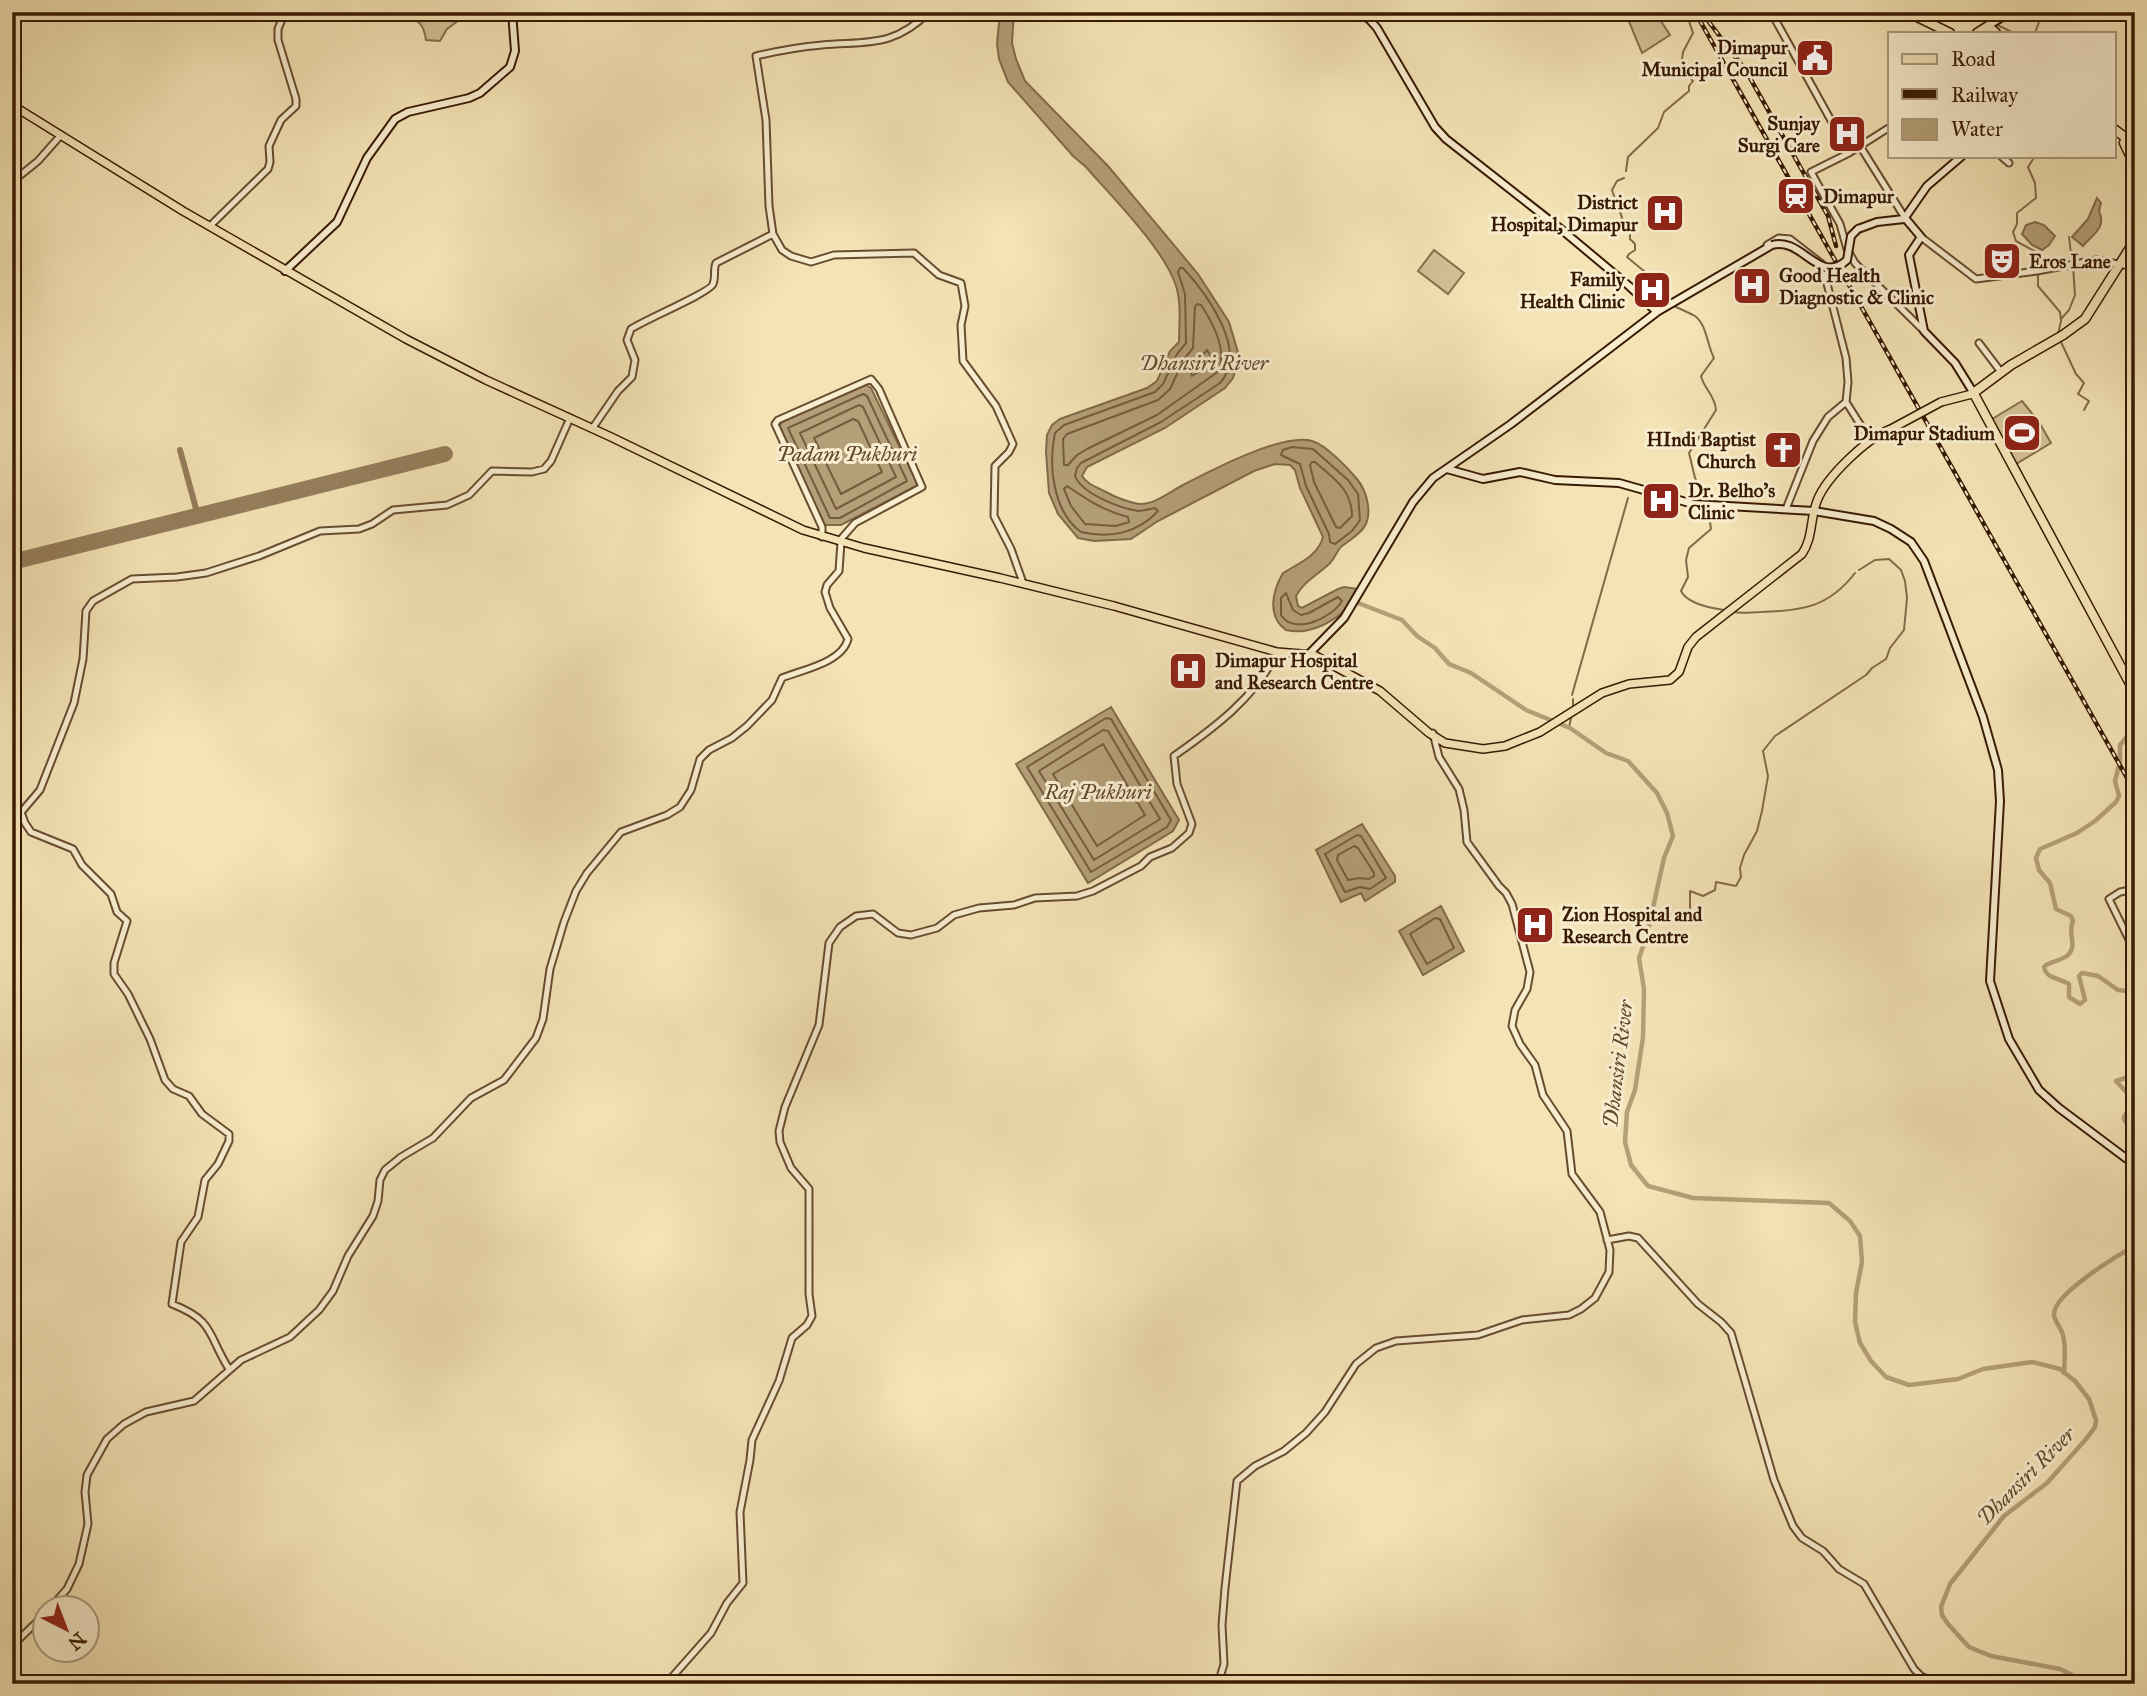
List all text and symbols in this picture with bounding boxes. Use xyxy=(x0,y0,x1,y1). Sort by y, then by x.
legend xyxy=(1888,32,2116,158)
place label: Dimapur Municipal Council xyxy=(1642,36,1789,82)
public building icon: Dimapur Municipal Council xyxy=(1794,37,1836,79)
text: Road xyxy=(1951,46,1996,72)
text: Railway xyxy=(1951,82,2019,108)
place label: Sunjay Surgi Care xyxy=(1738,112,1821,158)
hospital icon: Sunjay Surgi Care xyxy=(1826,113,1868,155)
text: Water xyxy=(1951,116,2003,142)
station icon: Dimapur xyxy=(1775,175,1817,217)
place label: Dimapur xyxy=(1823,185,1895,209)
place label: District Hospital, Dimapur xyxy=(1491,191,1639,237)
hospital icon: District Hospital, Dimapur xyxy=(1644,192,1686,234)
theatre icon: Eros Lane xyxy=(1981,240,2023,282)
place label: Eros Lane xyxy=(2029,250,2111,273)
place label: Good Health Diagnostic & Clinic xyxy=(1779,264,1934,310)
hospital icon: Good Health Diagnostic & Clinic xyxy=(1731,265,1773,307)
place label: Family Health Clinic xyxy=(1520,268,1626,313)
hospital icon: Family Health Clinic xyxy=(1631,269,1673,311)
water label: Dhansiri River xyxy=(1140,350,1270,376)
sports icon: Dimapur Stadium xyxy=(2001,412,2043,454)
place label: Dimapur Stadium xyxy=(1854,422,1995,446)
place label: HIndi Baptist Church xyxy=(1647,428,1756,473)
church icon: HIndi Baptist Church xyxy=(1762,429,1804,471)
water label: Padam Pukhuri xyxy=(777,441,917,467)
place label: Dr. Belho's Clinic xyxy=(1688,479,1775,524)
hospital icon: Dr. Belho's Clinic xyxy=(1640,480,1682,522)
place label: Dimapur Hospital and Research Centre xyxy=(1215,649,1373,694)
hospital icon: Dimapur Hospital and Research Centre xyxy=(1167,650,1209,692)
water label: Raj Pukhuri xyxy=(1043,779,1152,805)
place label: Zion Hospital and Research Centre xyxy=(1562,903,1703,948)
hospital icon: Zion Hospital and Research Centre xyxy=(1514,904,1556,946)
water label: Dhansiri River xyxy=(1597,997,1639,1129)
water label: Dhansiri River xyxy=(1971,1420,2082,1531)
north arrow xyxy=(32,1594,102,1664)
text: N xyxy=(63,1627,91,1655)

